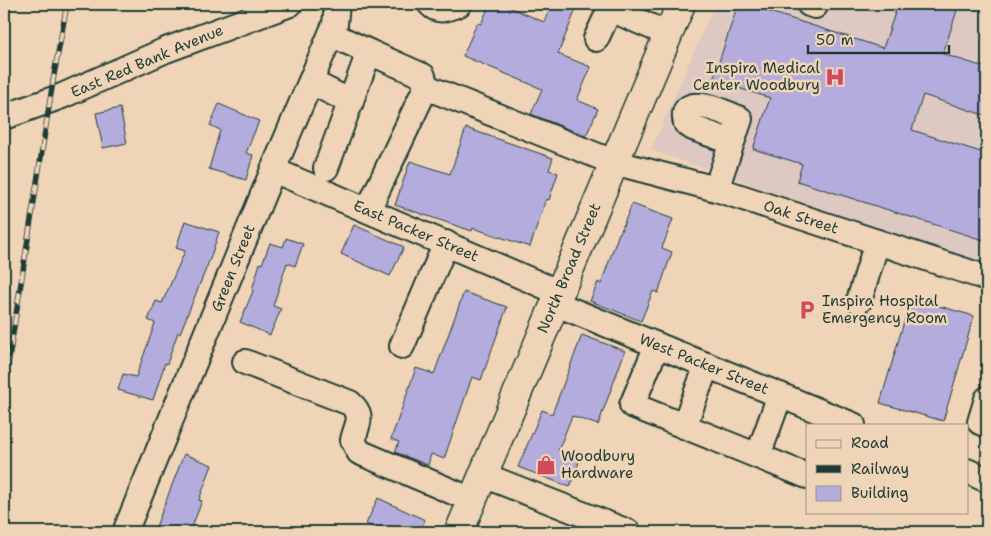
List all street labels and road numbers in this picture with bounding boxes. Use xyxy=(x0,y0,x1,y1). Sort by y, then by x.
street label: East Red Bank Avenue xyxy=(68,20,226,102)
street label: Oak Street xyxy=(761,195,841,239)
street label: East Packer Street xyxy=(350,196,482,266)
street label: North Broad Street xyxy=(533,200,605,336)
street label: Green Street xyxy=(206,221,260,315)
street label: West Packer Street xyxy=(636,329,772,399)

